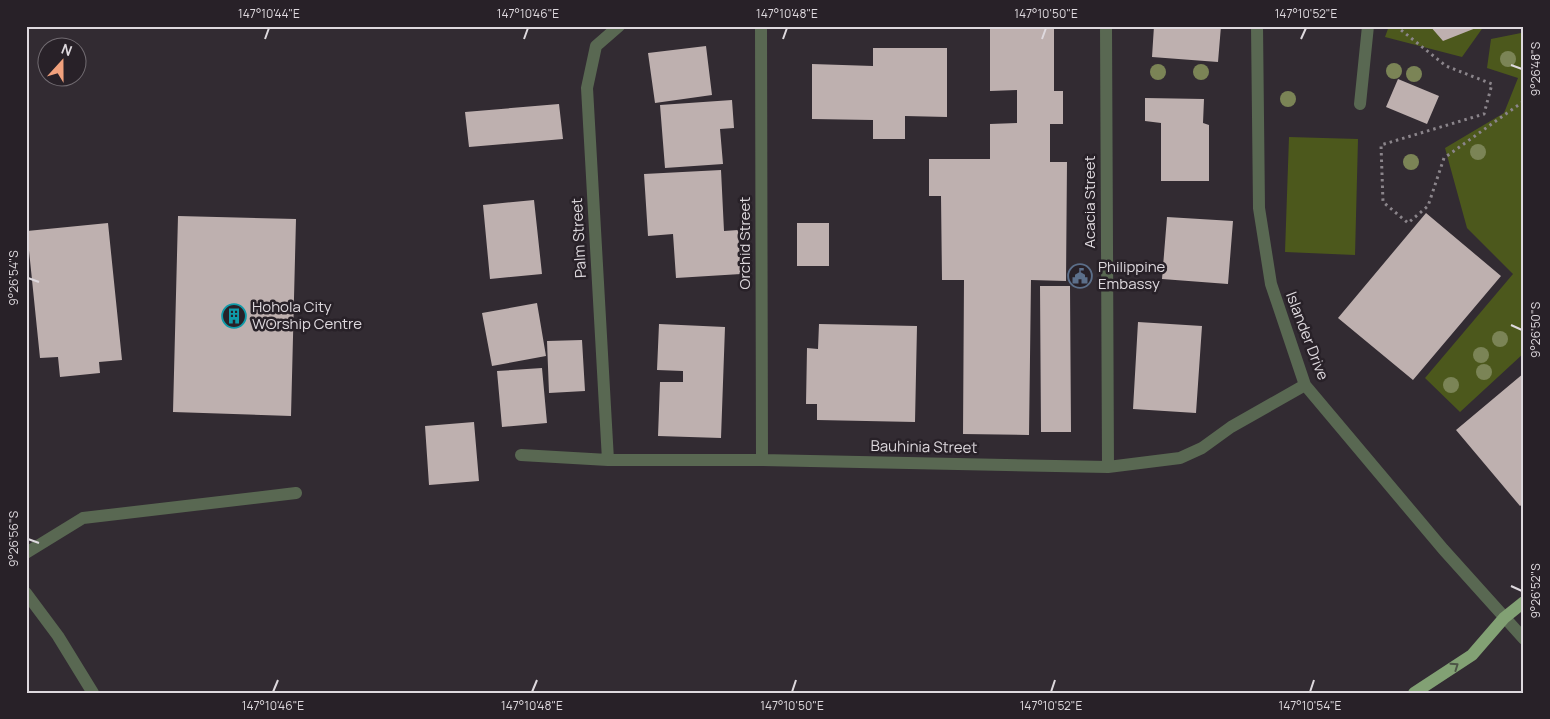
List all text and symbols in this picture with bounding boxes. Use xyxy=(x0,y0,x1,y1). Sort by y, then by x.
text: 147°10'44"E xyxy=(238,5,300,22)
text: 147°10'46"E xyxy=(497,5,559,22)
text: 147°10'48"E xyxy=(756,5,818,22)
text: 147°10'50"E xyxy=(1014,5,1078,22)
text: 147°10'52"E xyxy=(1275,5,1338,22)
north arrow xyxy=(38,38,88,88)
text: N xyxy=(59,39,75,60)
text: 9°26'48"S xyxy=(1527,42,1544,96)
street label: Acacia Street xyxy=(1079,155,1100,249)
street label: Palm Street xyxy=(566,197,591,279)
street label: Orchid Street xyxy=(734,197,755,289)
text: 9°26'54"S xyxy=(5,250,22,306)
place label: Philippine Embassy xyxy=(1098,256,1166,294)
public building icon: Philippine Embassy xyxy=(1067,263,1093,289)
street label: Islander Drive xyxy=(1281,289,1334,383)
place label: Hohola City WOrship Centre xyxy=(252,296,362,334)
text: 9°26'50"S xyxy=(1527,302,1544,358)
building icon: Hohola City WOrship Centre xyxy=(221,303,247,329)
street label: Bauhinia Street xyxy=(871,435,978,458)
text: 9°26'56"S xyxy=(5,511,22,567)
text: 9°26'52"S xyxy=(1527,563,1544,619)
one-way arrow xyxy=(1450,663,1459,672)
text: 147°10'46"E xyxy=(242,697,304,714)
text: 147°10'48"E xyxy=(501,697,563,714)
text: 147°10'50"E xyxy=(760,697,824,714)
text: 147°10'52"E xyxy=(1020,697,1083,714)
text: 147°10'54"E xyxy=(1279,697,1342,714)

